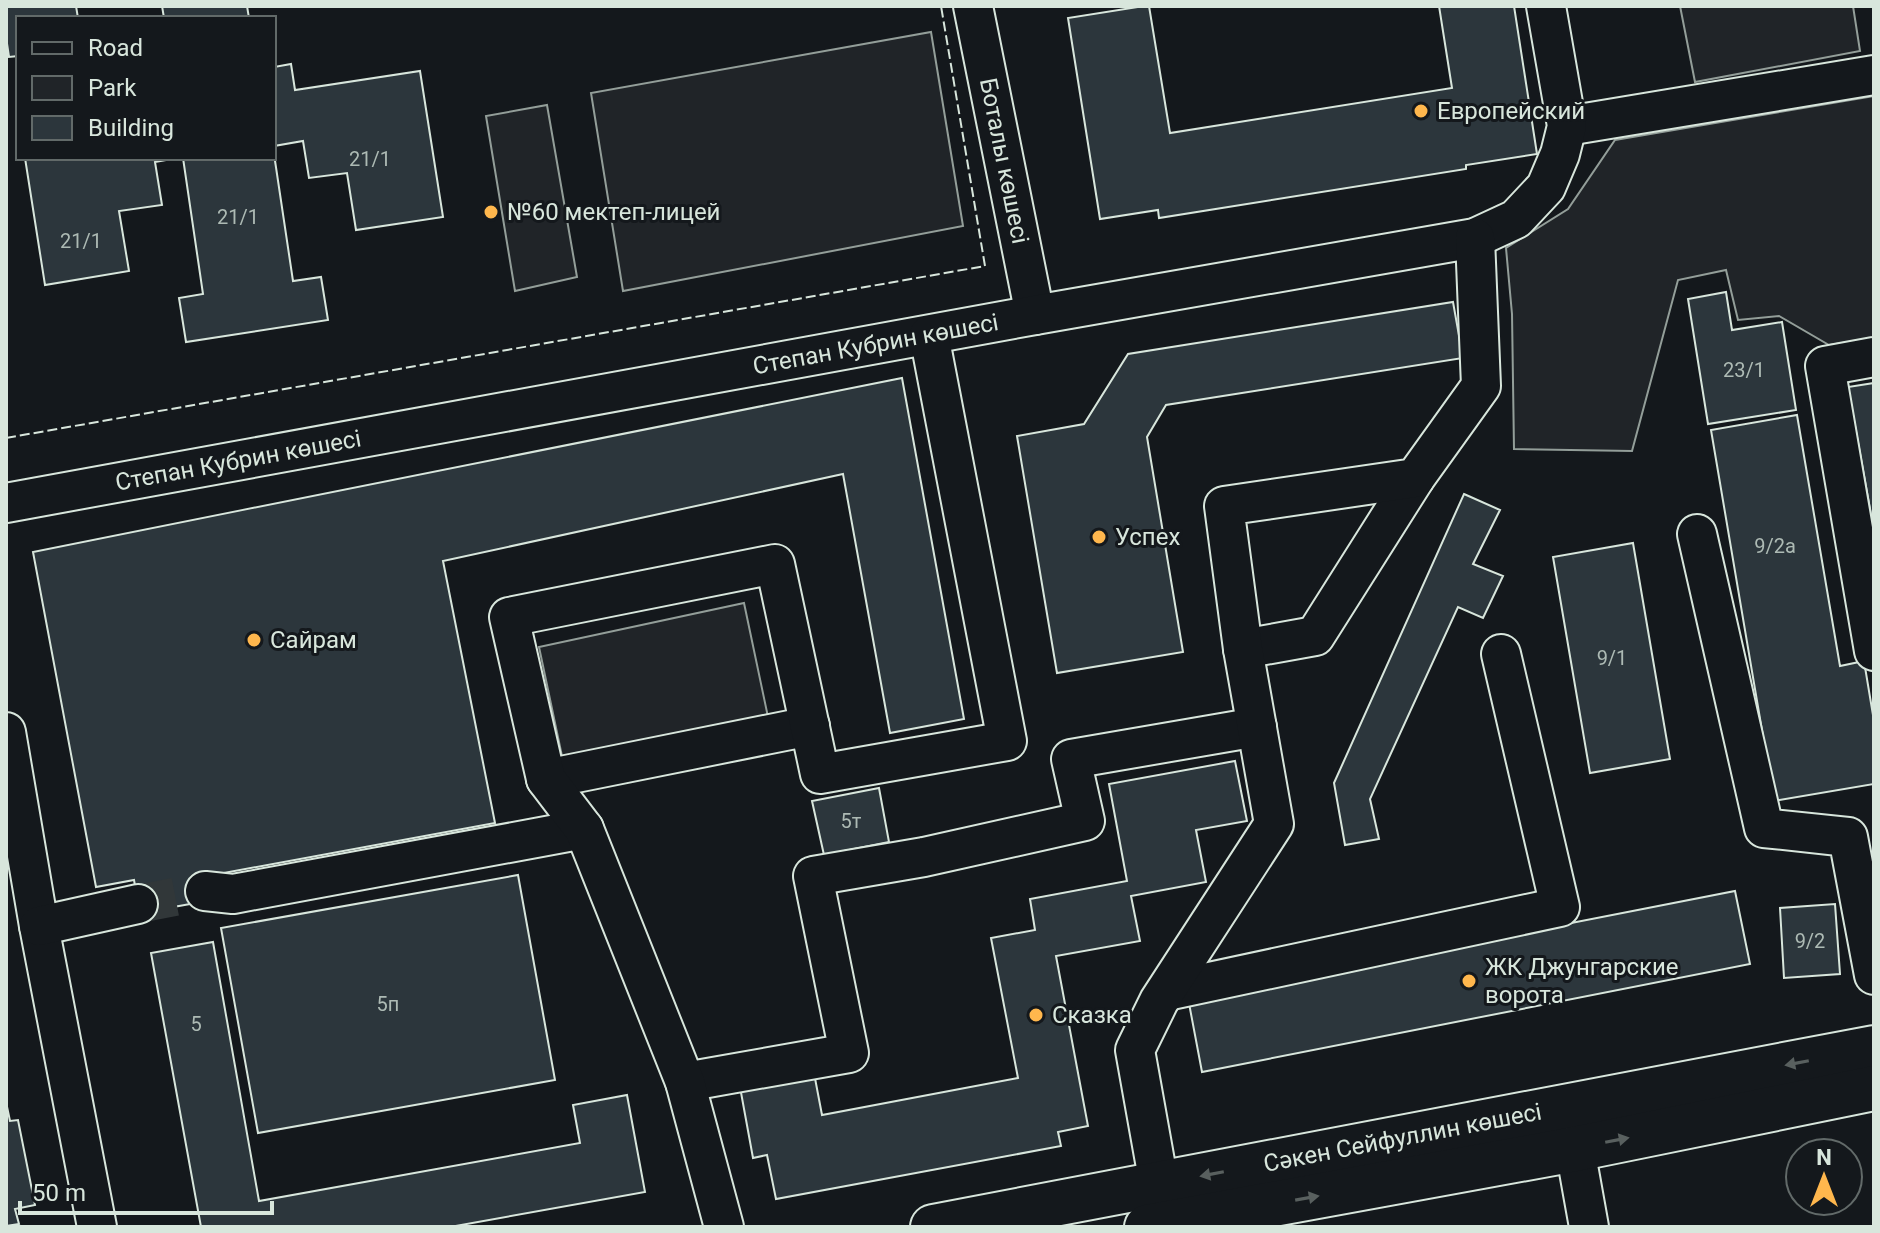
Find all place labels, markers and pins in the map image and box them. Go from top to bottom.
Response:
place label: Европейский [1437,97,1585,125]
marker: Европейский [1412,102,1430,120]
place label: №60 мектеп-лицей [507,198,720,226]
marker: №60 мектеп-лицей [482,203,500,221]
place label: Успех [1115,523,1180,551]
marker: Успех [1090,528,1108,546]
place label: Сайрам [270,626,357,654]
marker: Сайрам [245,631,263,649]
place label: ЖК Джунгарские ворота [1485,953,1679,1009]
marker: ЖК Джунгарские ворота [1460,972,1478,990]
place label: Сказка [1052,1001,1132,1029]
marker: Сказка [1027,1006,1045,1024]

